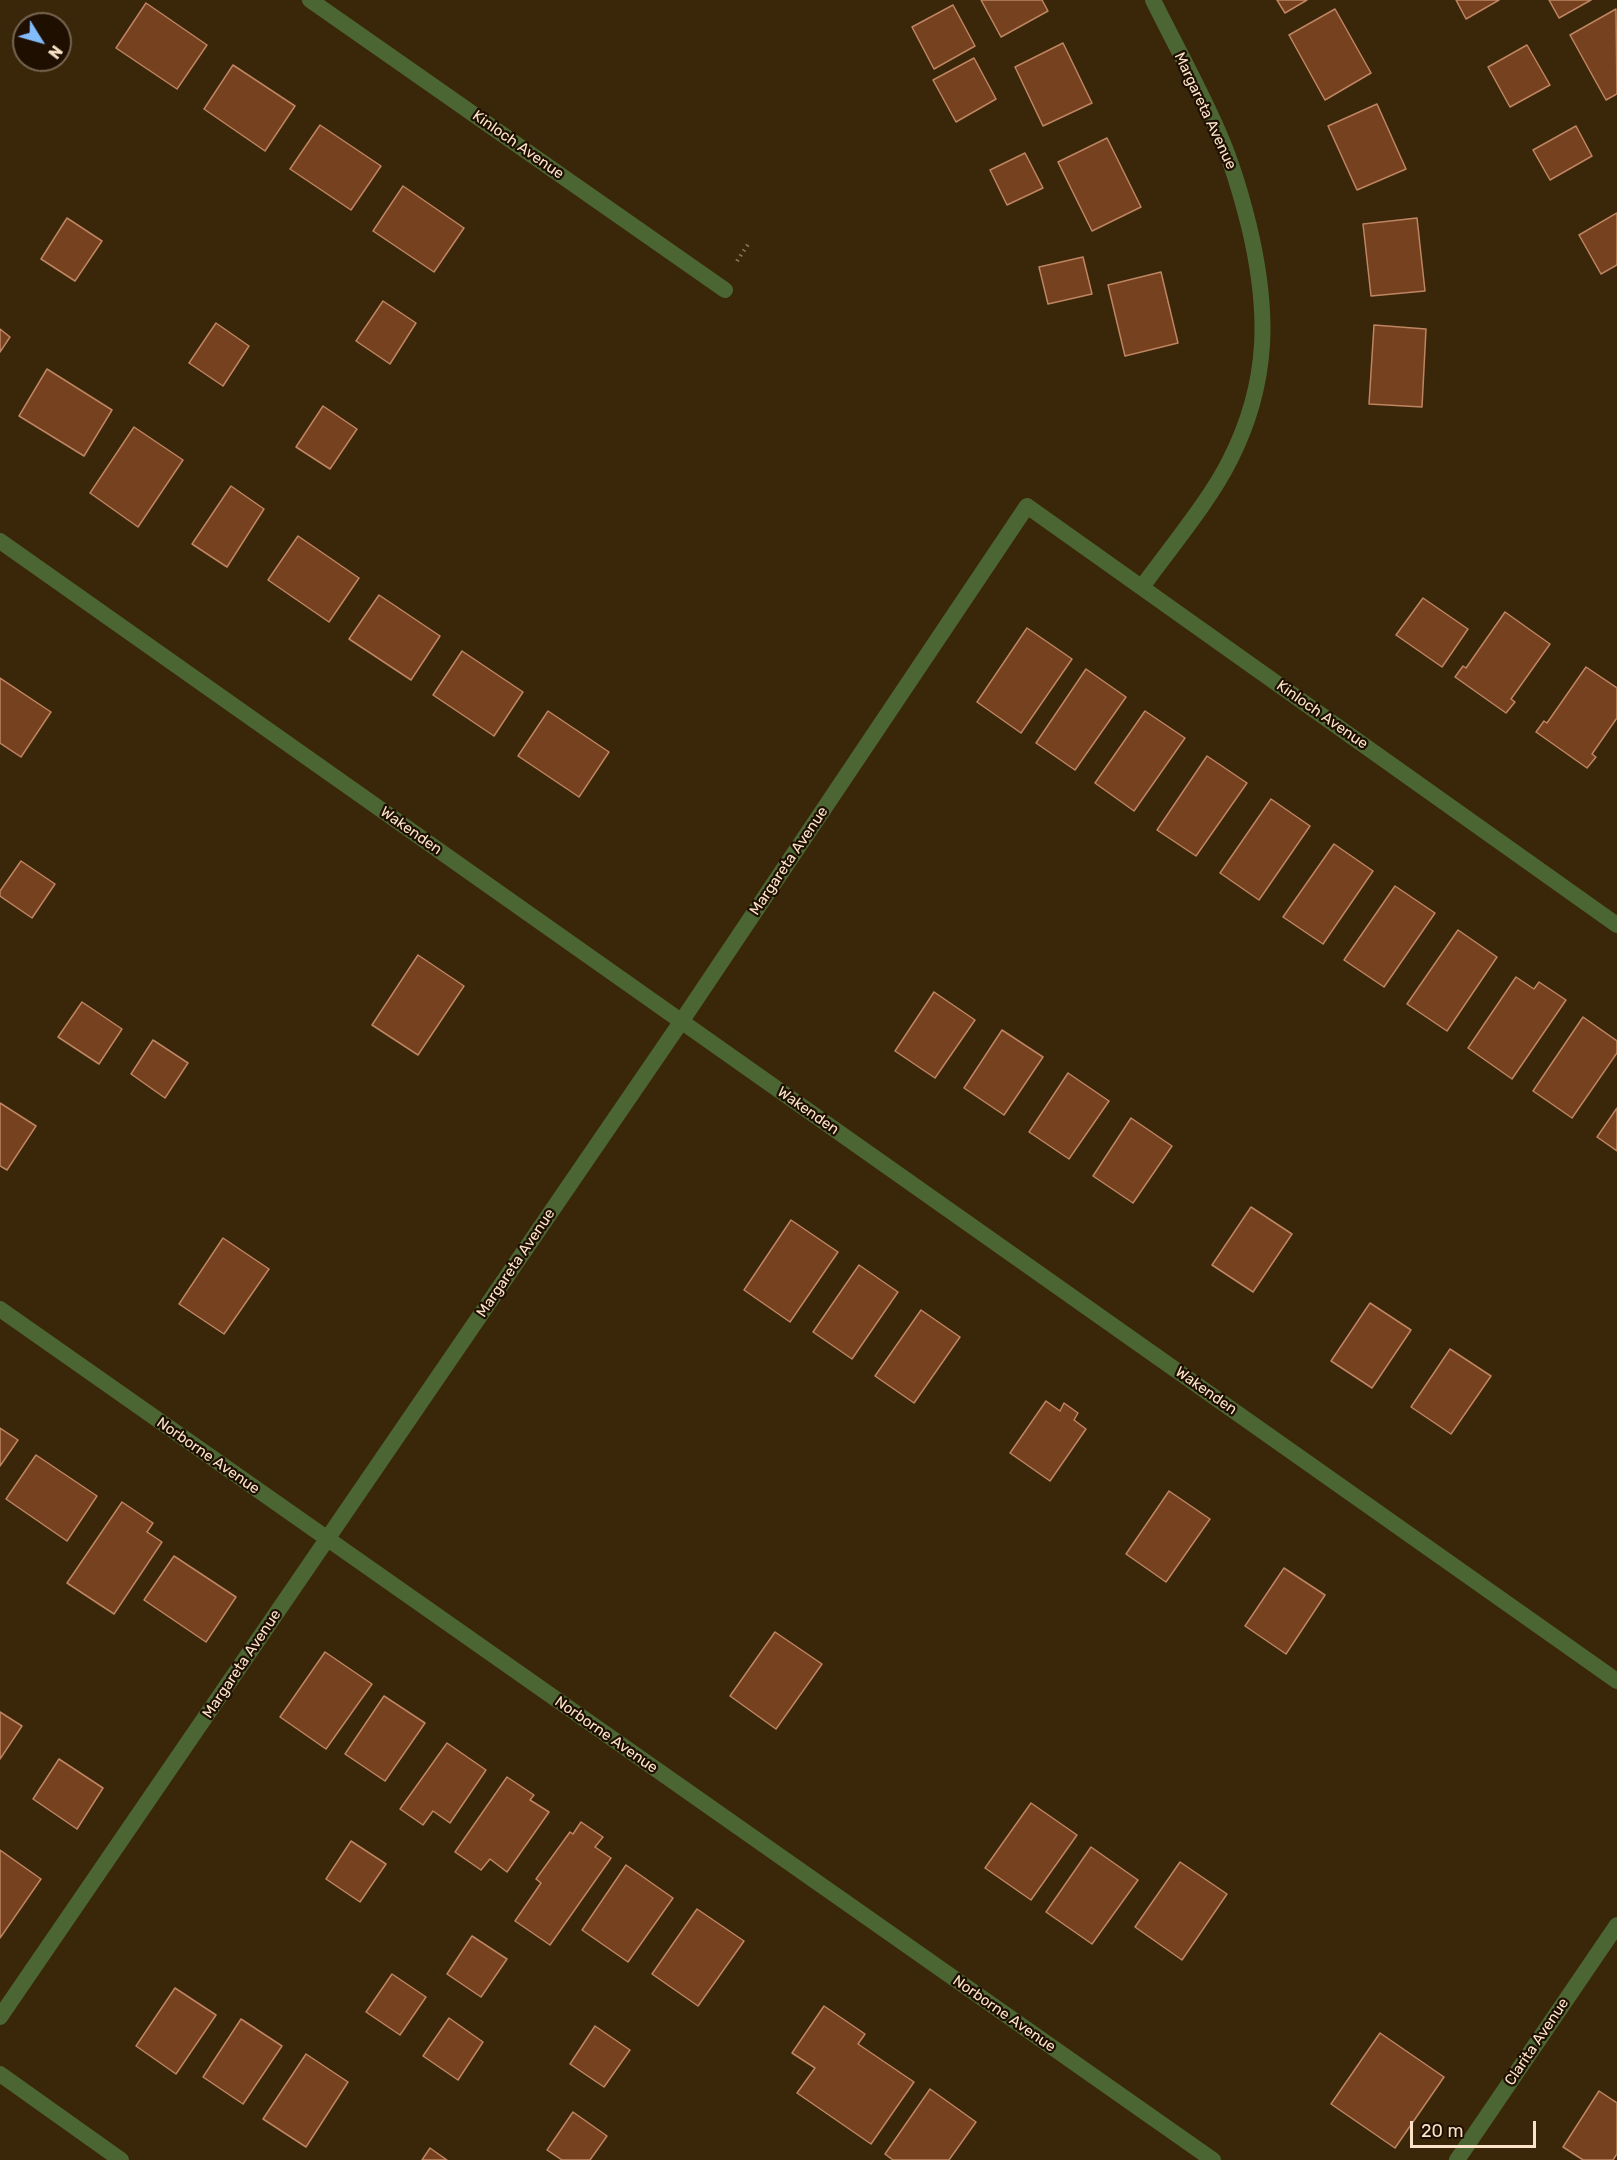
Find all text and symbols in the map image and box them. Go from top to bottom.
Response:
north arrow [12,12,72,72]
text: N [44,42,66,62]
street label: Margareta Avenue [1170,50,1240,172]
street label: Kinloch Avenue [469,107,567,183]
street label: Kinloch Avenue [1273,677,1371,753]
street label: Wakenden [377,803,445,859]
street label: Margareta Avenue [746,803,832,919]
street label: Wakenden [774,1083,842,1139]
street label: Margareta Avenue [473,1205,559,1321]
street label: Wakenden [1172,1363,1240,1419]
street label: Norborne Avenue [153,1414,263,1498]
street label: Margareta Avenue [199,1606,285,1722]
street label: Norborne Avenue [551,1693,661,1777]
street label: Norborne Avenue [949,1972,1059,2056]
street label: Clarita Avenue [1501,1995,1573,2089]
scale bar [1413,2109,1539,2147]
text: 20 m [1421,2120,1463,2142]

